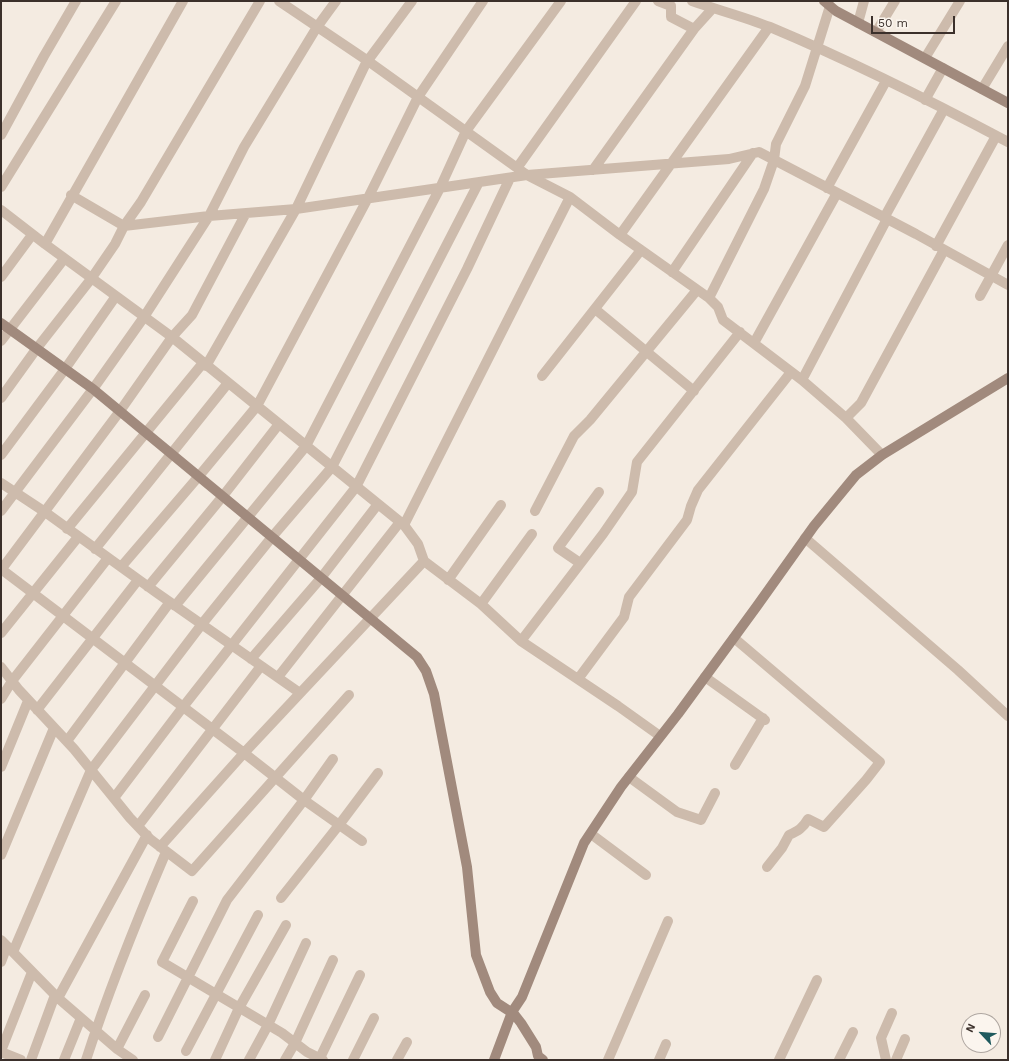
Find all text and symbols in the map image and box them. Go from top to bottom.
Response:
scale bar [873,8,957,34]
text: 50 m [878,16,908,30]
north arrow [961,1013,1001,1053]
text: N [963,1021,978,1034]

